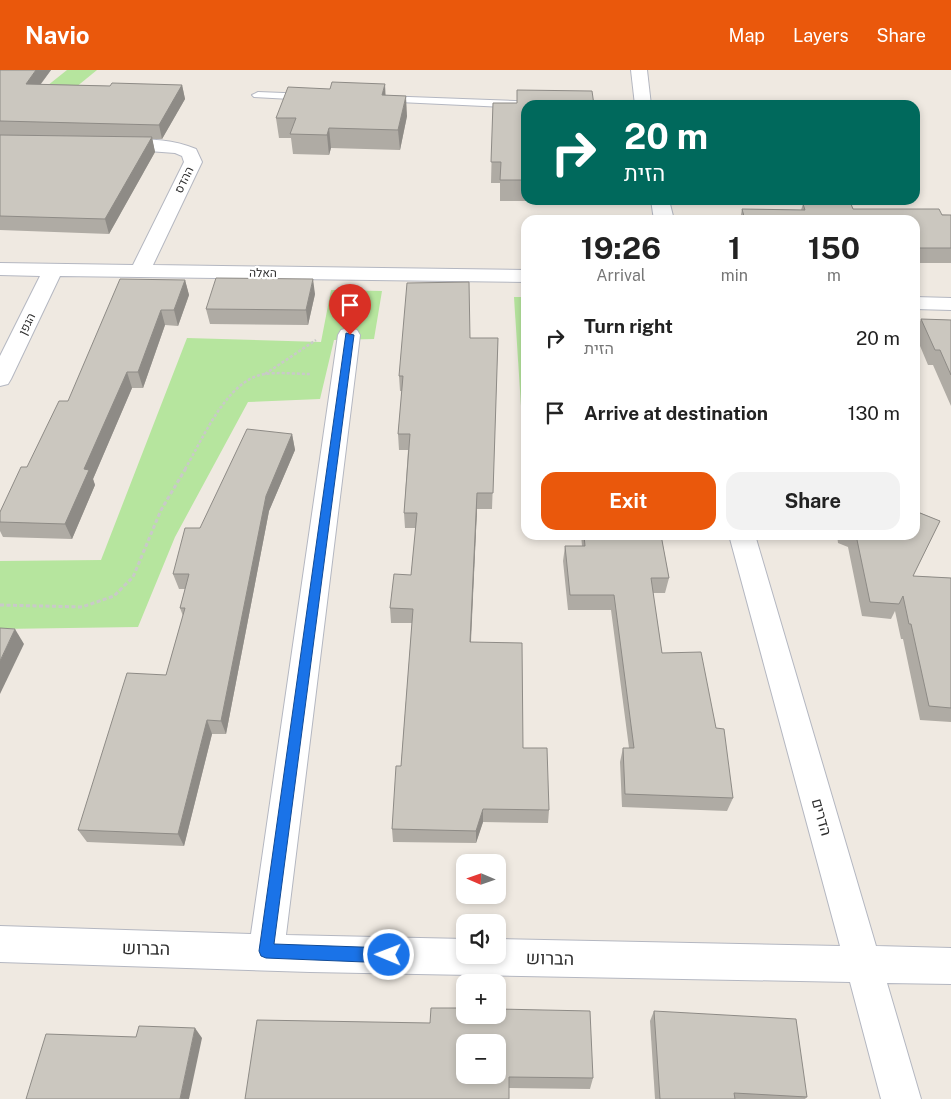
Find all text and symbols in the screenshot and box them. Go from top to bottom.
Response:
text: Navio [25,21,90,49]
text: Map [729,25,765,46]
text: Layers [793,25,849,46]
text: Share [877,25,926,46]
text: 20 m [624,116,708,157]
icon: right [541,120,606,185]
text: הזית [624,160,665,186]
street label: ההדס [172,164,196,196]
text: 19:26 [581,230,661,266]
text: 1 [728,230,741,266]
text: 150 [808,230,860,266]
street label: האלה [249,266,277,280]
text: Arrival [596,266,646,285]
text: min [721,266,748,285]
text: m [827,266,841,285]
pin [329,284,371,335]
icon: arrive [336,291,364,319]
street label: הגפן [16,311,38,337]
text: Turn right [584,315,673,337]
icon: right [541,324,569,352]
text: 20 m [856,327,900,349]
text: הזית [584,339,614,358]
icon: arrive [541,399,569,427]
text: Arrive at destination [584,402,768,424]
text: 130 m [848,402,900,424]
button: Exit [541,472,716,530]
button: Share [726,472,900,530]
street label: הדרים [809,796,835,838]
north arrow [456,854,506,904]
map controls [456,854,506,1084]
button: sound [456,914,506,964]
position arrow [362,928,414,980]
street label: הברוש [122,937,170,959]
street label: הברוש [526,947,574,969]
button: + [456,974,506,1024]
button: − [456,1034,506,1084]

